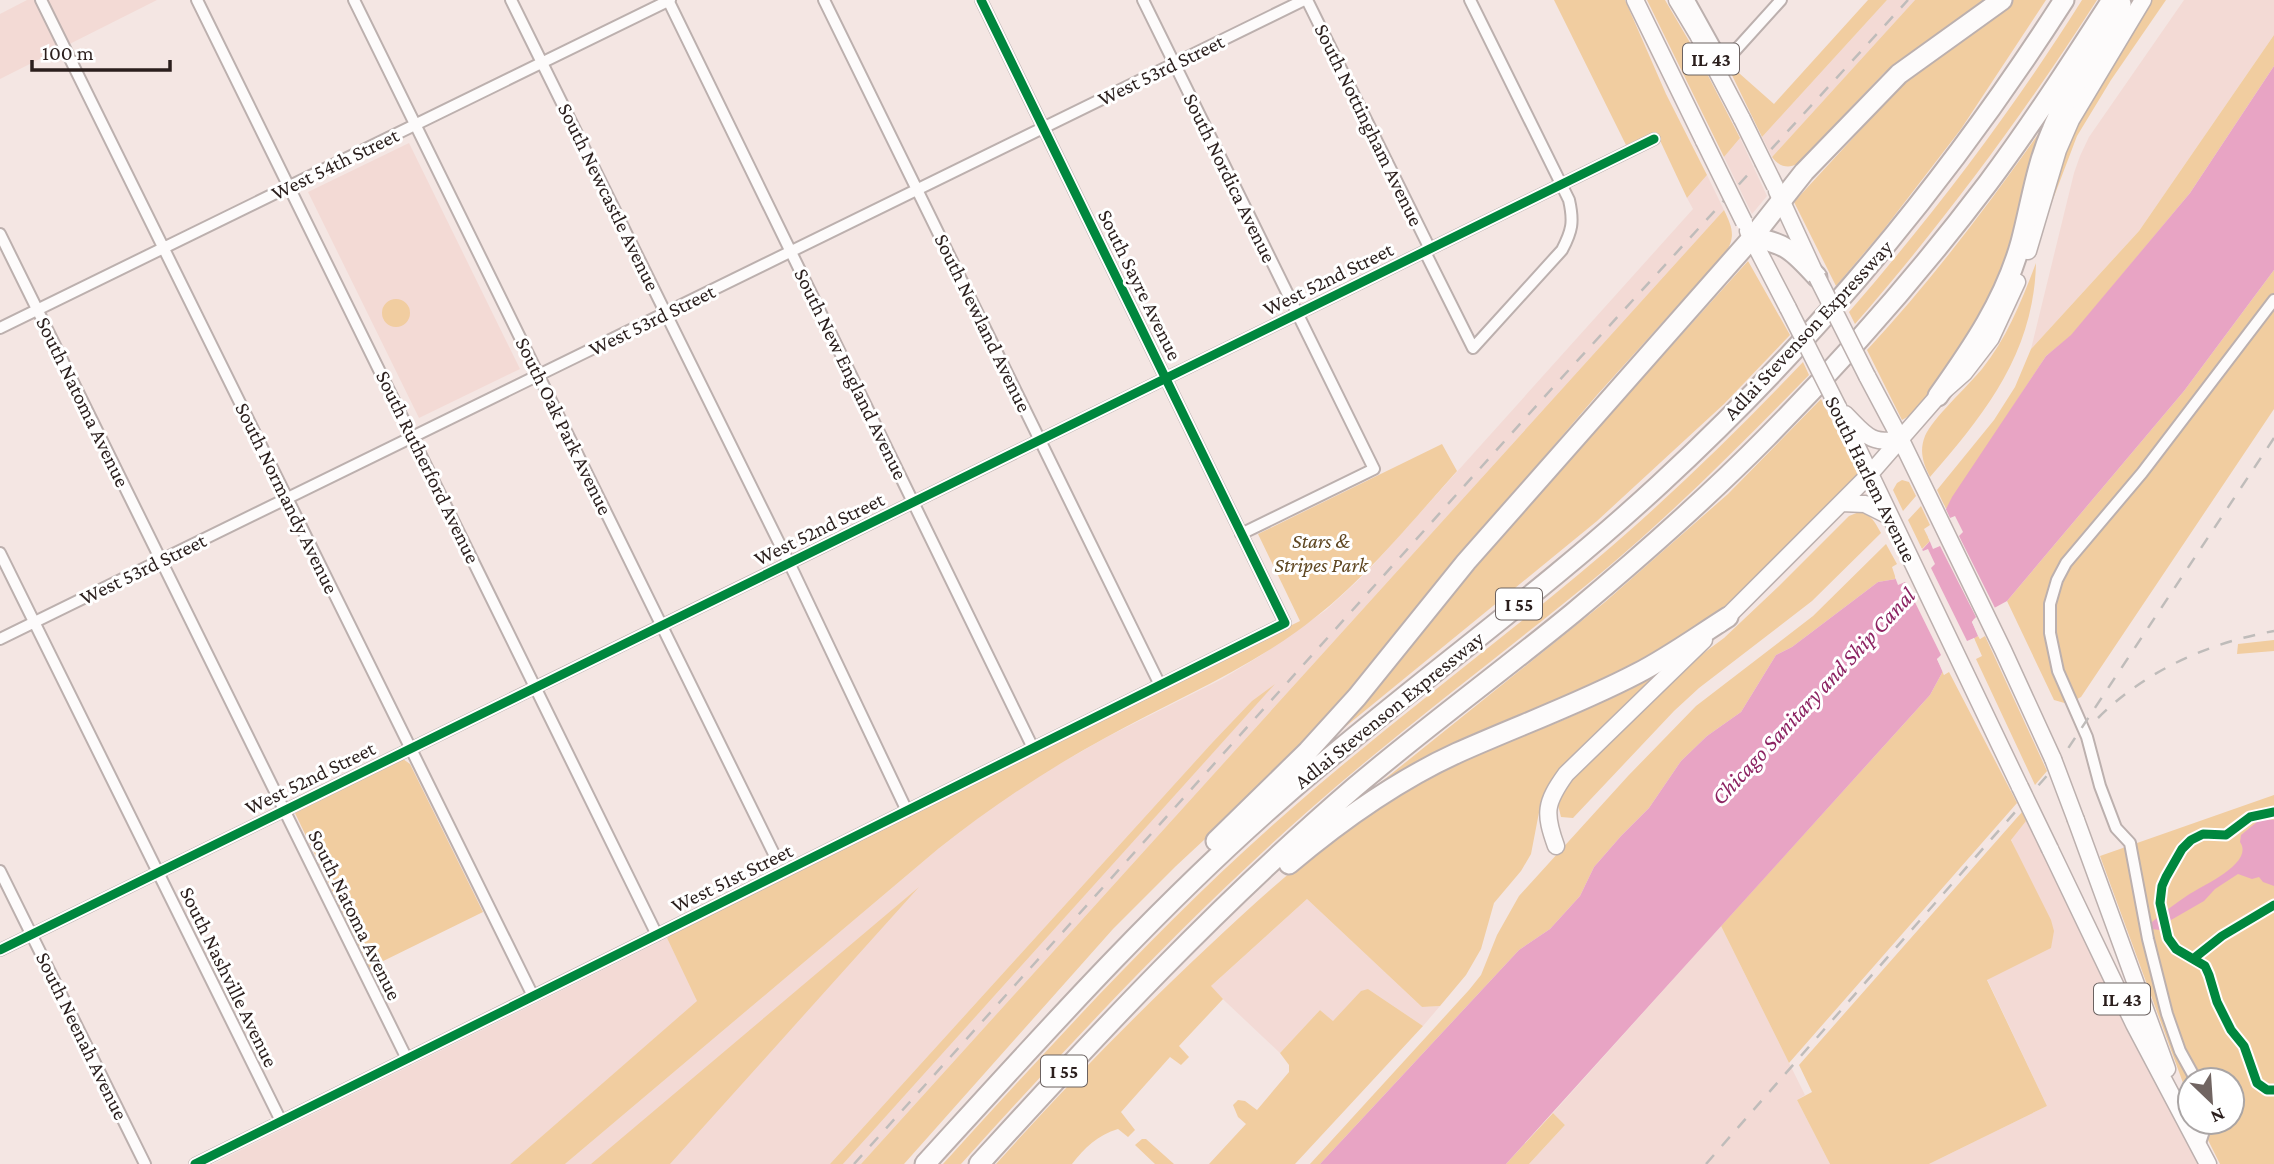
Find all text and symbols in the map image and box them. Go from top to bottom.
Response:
street label: South Nottingham Avenue [1310,20,1428,230]
scale bar [32,28,170,72]
street label: West 53rd Street [1094,29,1229,111]
text: 100 m [42,41,94,65]
road number: IL 43 [1683,44,1739,74]
street label: South Nordica Avenue [1179,89,1281,267]
street label: South Newcastle Avenue [553,99,665,295]
street label: West 54th Street [267,122,404,205]
street label: South Sayre Avenue [1093,206,1187,364]
street label: South Newland Avenue [929,230,1037,416]
street label: Adlai Stevenson Expressway [1719,235,1898,425]
street label: West 52nd Street [1259,237,1398,321]
street label: South New England Avenue [789,264,913,484]
street label: West 53rd Street [585,279,720,361]
street label: South Natoma Avenue [31,313,135,491]
street label: South Oak Park Avenue [511,333,617,519]
street label: South Rutherford Avenue [371,367,485,567]
street label: South Harlem Avenue [1820,392,1922,566]
street label: South Normandy Avenue [230,399,344,597]
street label: West 52nd Street [750,487,889,571]
street label: West 53rd Street [76,528,211,610]
park label: Stars & Stripes Park [1274,529,1369,577]
water label: Chicago Sanitary and Ship Canal [1706,582,1921,810]
road number: I 55 [1496,589,1542,620]
street label: Adlai Stevenson Expressway [1290,626,1489,794]
street label: West 52nd Street [241,736,380,820]
street label: South Natoma Avenue [303,826,407,1004]
street label: West 51st Street [667,838,797,918]
street label: South Nashville Avenue [175,883,283,1071]
street label: South Neenah Avenue [31,948,133,1124]
road number: IL 43 [2094,984,2150,1015]
road number: I 55 [1041,1056,1087,1086]
north arrow [2176,1066,2246,1136]
text: N [2208,1104,2228,1128]

